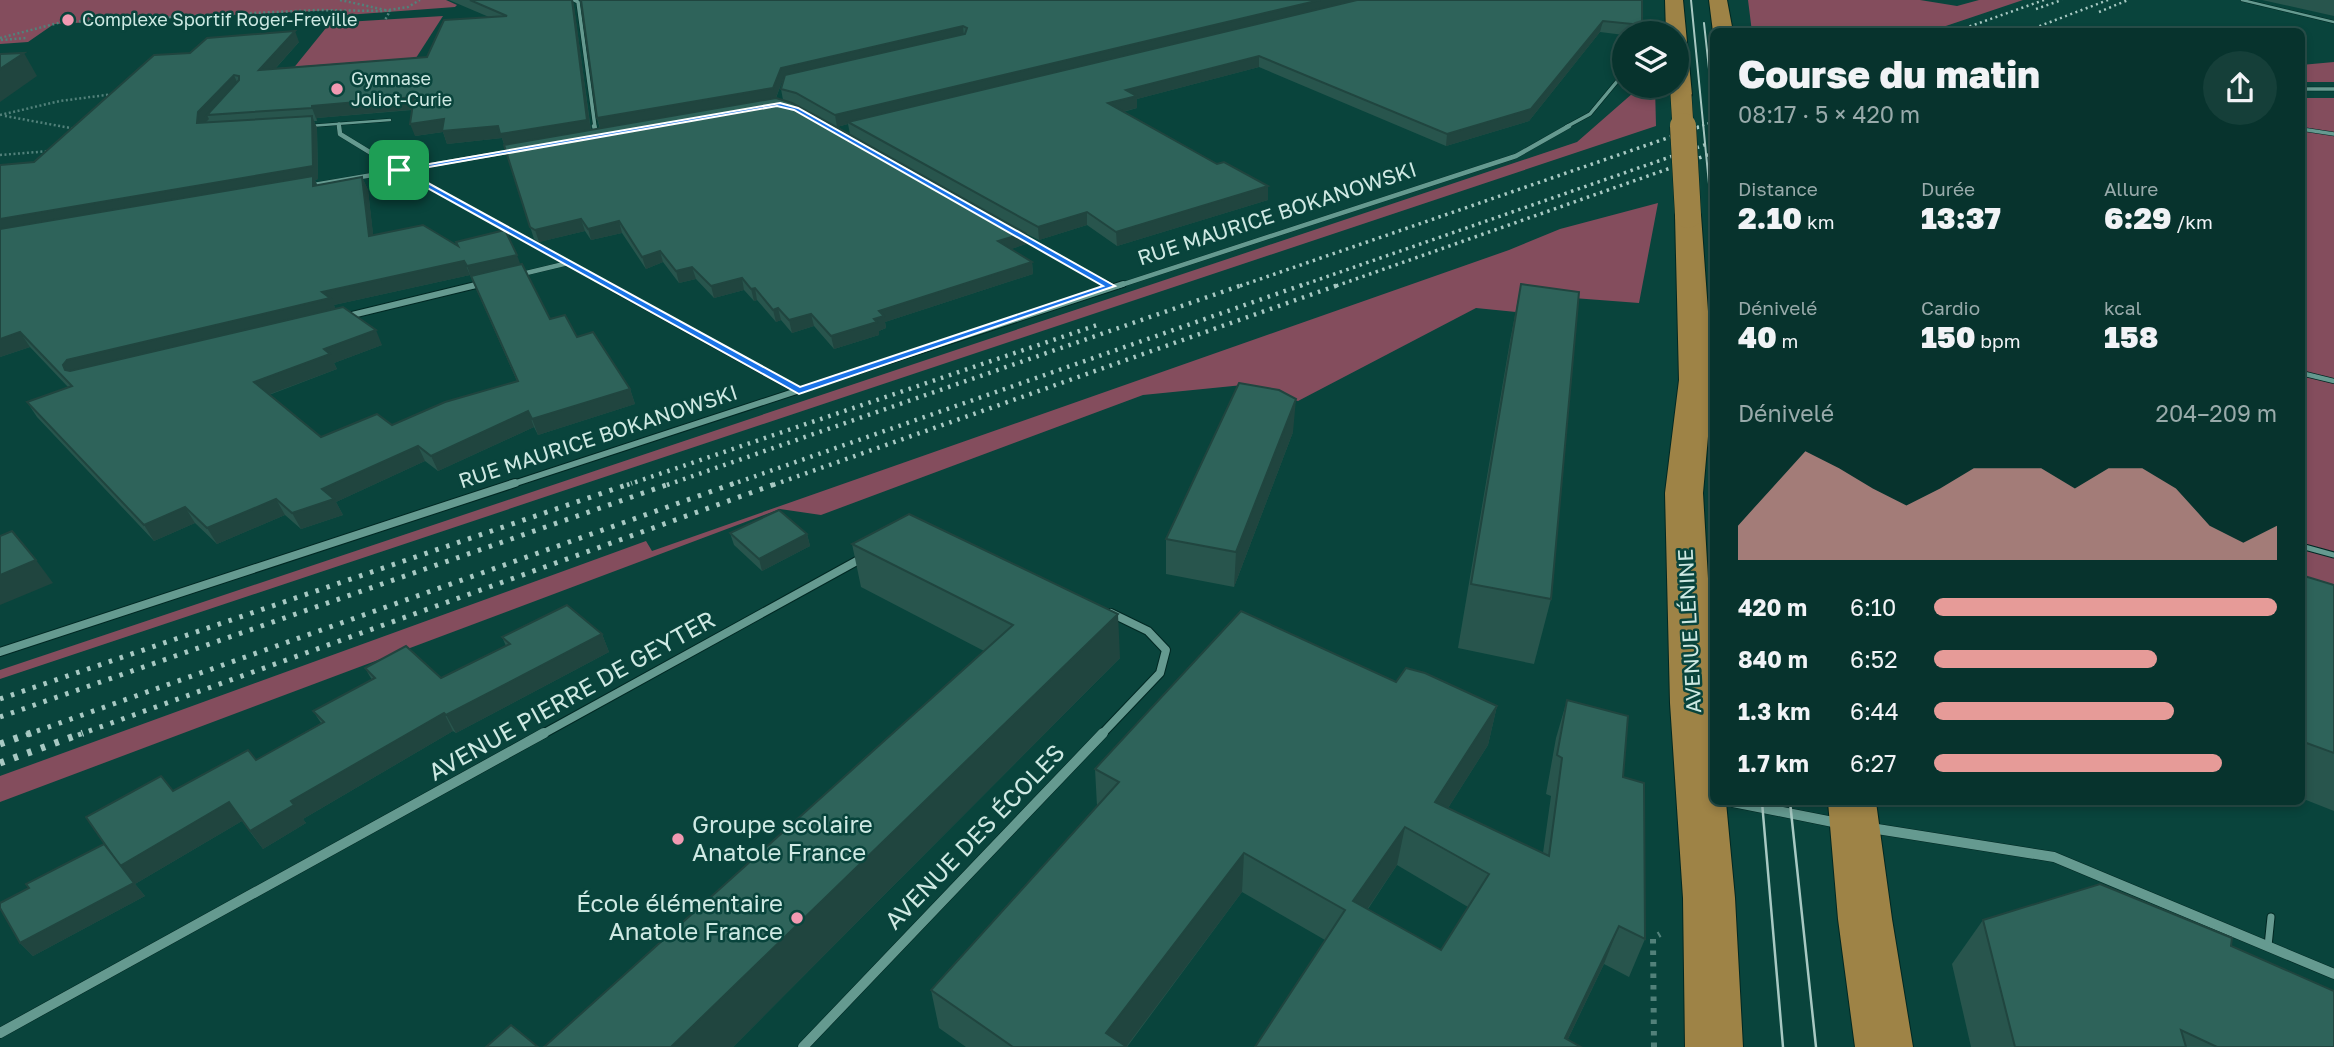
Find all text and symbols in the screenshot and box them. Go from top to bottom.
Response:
place label: Complexe Sportif Roger-Freville [82,8,358,30]
marker: Complexe Sportif Roger-Freville [60,12,76,28]
map controls [1612,21,1689,98]
button: layers [1612,21,1689,98]
text: Course du matin [1738,51,2040,96]
button: share [2203,51,2277,125]
place label: Gymnase Joliot-Curie [351,67,452,110]
marker: Gymnase Joliot-Curie [329,81,345,97]
text: 08:17 · 5 × 420 m [1738,100,1920,128]
pin [369,140,429,200]
icon: arrive [380,151,418,189]
street label: RUE MAURICE BOKANOWSKI [1134,156,1419,270]
text: Distance [1738,177,1818,200]
text: Durée [1921,177,1975,200]
text: Allure [2104,177,2158,200]
text: 2.10 [1738,200,1802,236]
text: 13:37 [1921,200,2001,236]
text: 6:29 [2104,200,2172,236]
text: km [1802,210,1834,233]
text: /km [2172,210,2213,233]
text: Dénivelé [1738,296,1817,319]
text: Cardio [1921,296,1980,319]
text: kcal [2104,296,2142,319]
text: 40 [1738,319,1777,355]
text: 150 [1921,319,1976,355]
text: 158 [2104,319,2158,355]
text: m [1777,329,1798,352]
text: bpm [1976,329,2020,352]
street label: RUE MAURICE BOKANOWSKI [455,379,740,493]
text: Dénivelé [1738,399,1834,427]
text: 204–209 m [2156,399,2277,427]
street label: AVENUE LÉNINE [1672,548,1706,714]
text: 420 m [1738,593,1807,621]
text: 6:10 [1850,593,1896,621]
street label: AVENUE PIERRE DE GEYTER [423,604,720,786]
text: 840 m [1738,645,1808,673]
text: 6:52 [1850,645,1898,673]
text: 1.3 km [1738,697,1810,725]
text: 6:44 [1850,697,1899,725]
street label: AVENUE DES ÉCOLES [878,737,1070,935]
text: 1.7 km [1738,749,1809,777]
text: 6:27 [1850,749,1896,777]
place label: Groupe scolaire Anatole France [692,809,873,866]
marker: Groupe scolaire Anatole France [670,831,686,847]
place label: École élémentaire Anatole France [576,888,783,945]
marker: École élémentaire Anatole France [789,910,805,926]

